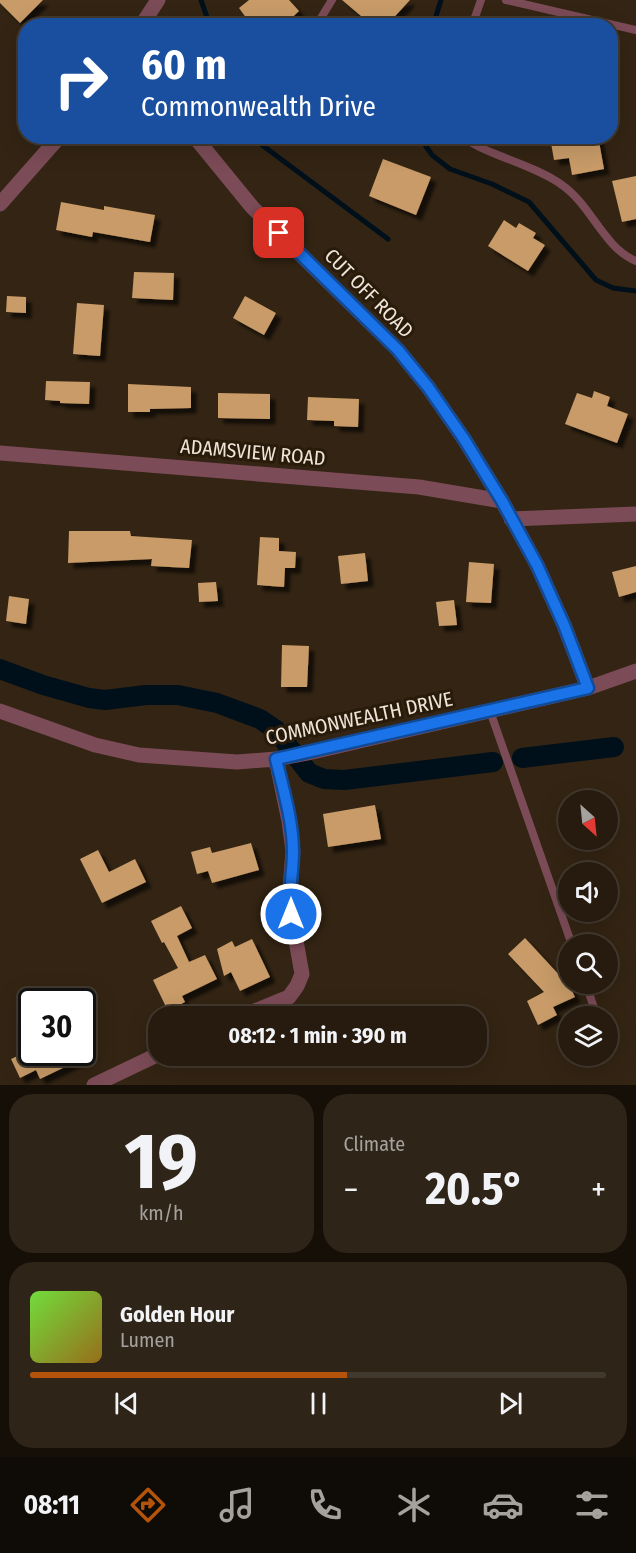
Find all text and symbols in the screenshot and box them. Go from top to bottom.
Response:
text: 60 m [141,40,227,90]
icon: right [42,42,120,120]
text: Commonwealth Drive [141,91,376,123]
pin [253,207,304,258]
icon: arrive [262,216,295,249]
street label: CUT OFF ROAD [320,244,418,342]
street label: ADAMSVIEW ROAD [179,434,327,470]
street label: COMMONWEALTH DRIVE [263,686,455,750]
north arrow [558,790,618,850]
map controls [558,790,618,1066]
button: sound [558,862,618,922]
position arrow [259,882,323,946]
button: search [558,934,618,994]
speed limit sign: 30 [18,988,96,1066]
button: layers [558,1006,618,1066]
text: 08:12 · 1 min · 390 m [228,1022,407,1049]
text: 19 [125,1115,198,1209]
text: Climate [344,1132,405,1156]
text: 20.5° [425,1162,524,1216]
text: − [344,1170,358,1210]
text: + [591,1170,606,1210]
text: km/h [139,1201,184,1225]
text: Golden Hour [120,1301,234,1328]
text: Lumen [120,1328,175,1352]
icon: previous [110,1387,143,1420]
icon: pause [302,1387,335,1420]
icon: next [494,1387,527,1420]
icon: directions [127,1484,169,1526]
icon: music [216,1484,258,1526]
icon: phone [304,1484,346,1526]
icon: climate [393,1484,435,1526]
icon: car [482,1484,524,1526]
icon: filters [571,1484,613,1526]
text: 08:11 [23,1489,80,1521]

